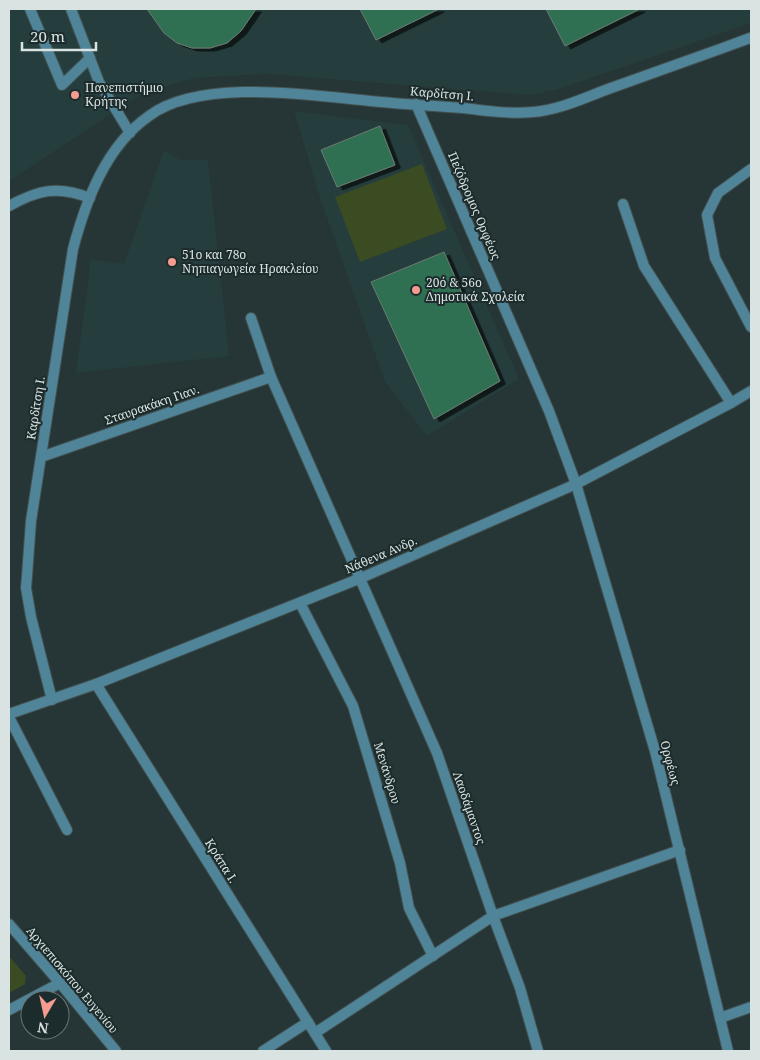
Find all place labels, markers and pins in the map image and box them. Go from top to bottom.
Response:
place label: Πανεπιστήμιο Κρήτης [85,79,163,110]
marker: Πανεπιστήμιο Κρήτης [69,89,81,101]
place label: 51ο και 78ο Νηπιαγωγεία Ηρακλείου [182,246,319,277]
marker: 51ο και 78ο Νηπιαγωγεία Ηρακλείου [166,256,178,268]
place label: 20ό & 56ο Δημοτικά Σχολεία [426,274,525,305]
marker: 20ό & 56ο Δημοτικά Σχολεία [410,284,422,296]

